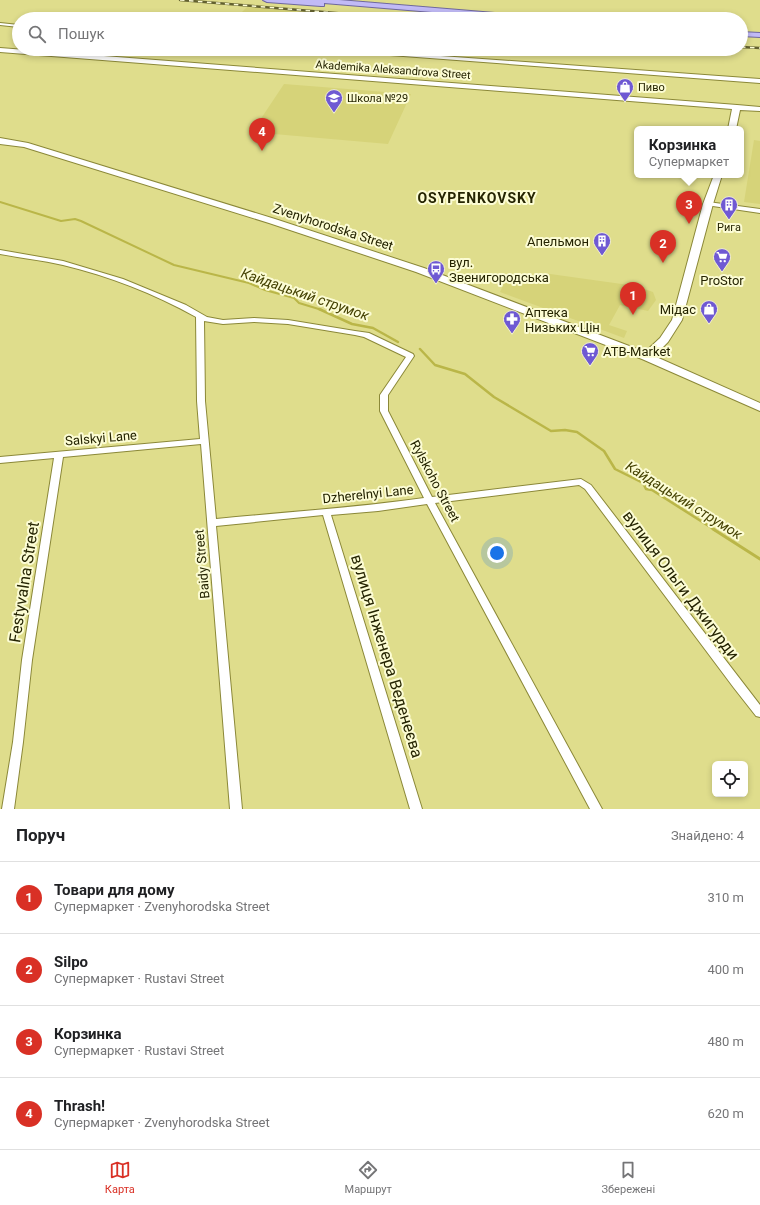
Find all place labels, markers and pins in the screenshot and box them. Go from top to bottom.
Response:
shop icon: Пиво [615,77,635,102]
place label: Пиво [638,81,665,94]
school or university icon: Школа №29 [324,88,344,113]
place label: Школа №29 [347,92,408,105]
pin: 4 [249,118,275,151]
pin: 3 [676,191,702,224]
building icon: Рига [719,195,739,220]
place label: Рига [717,221,741,234]
pin: 2 [650,230,676,263]
building icon: Апельмон [592,231,612,256]
place label: Апельмон [527,234,589,249]
supermarket icon: ProStor [712,247,732,272]
place label: вул. Звенигородська [449,255,549,285]
bus stop icon: вул. Звенигородська [426,259,446,284]
place label: ProStor [700,273,744,288]
pin: 1 [620,282,646,315]
shop icon: Мідас [699,299,719,324]
place label: Мідас [660,302,696,317]
place label: Аптека Низьких Цін [525,305,600,335]
pharmacy icon: Аптека Низьких Цін [502,309,522,334]
supermarket icon: ATB-Market [580,341,600,366]
place label: ATB-Market [603,344,671,359]

